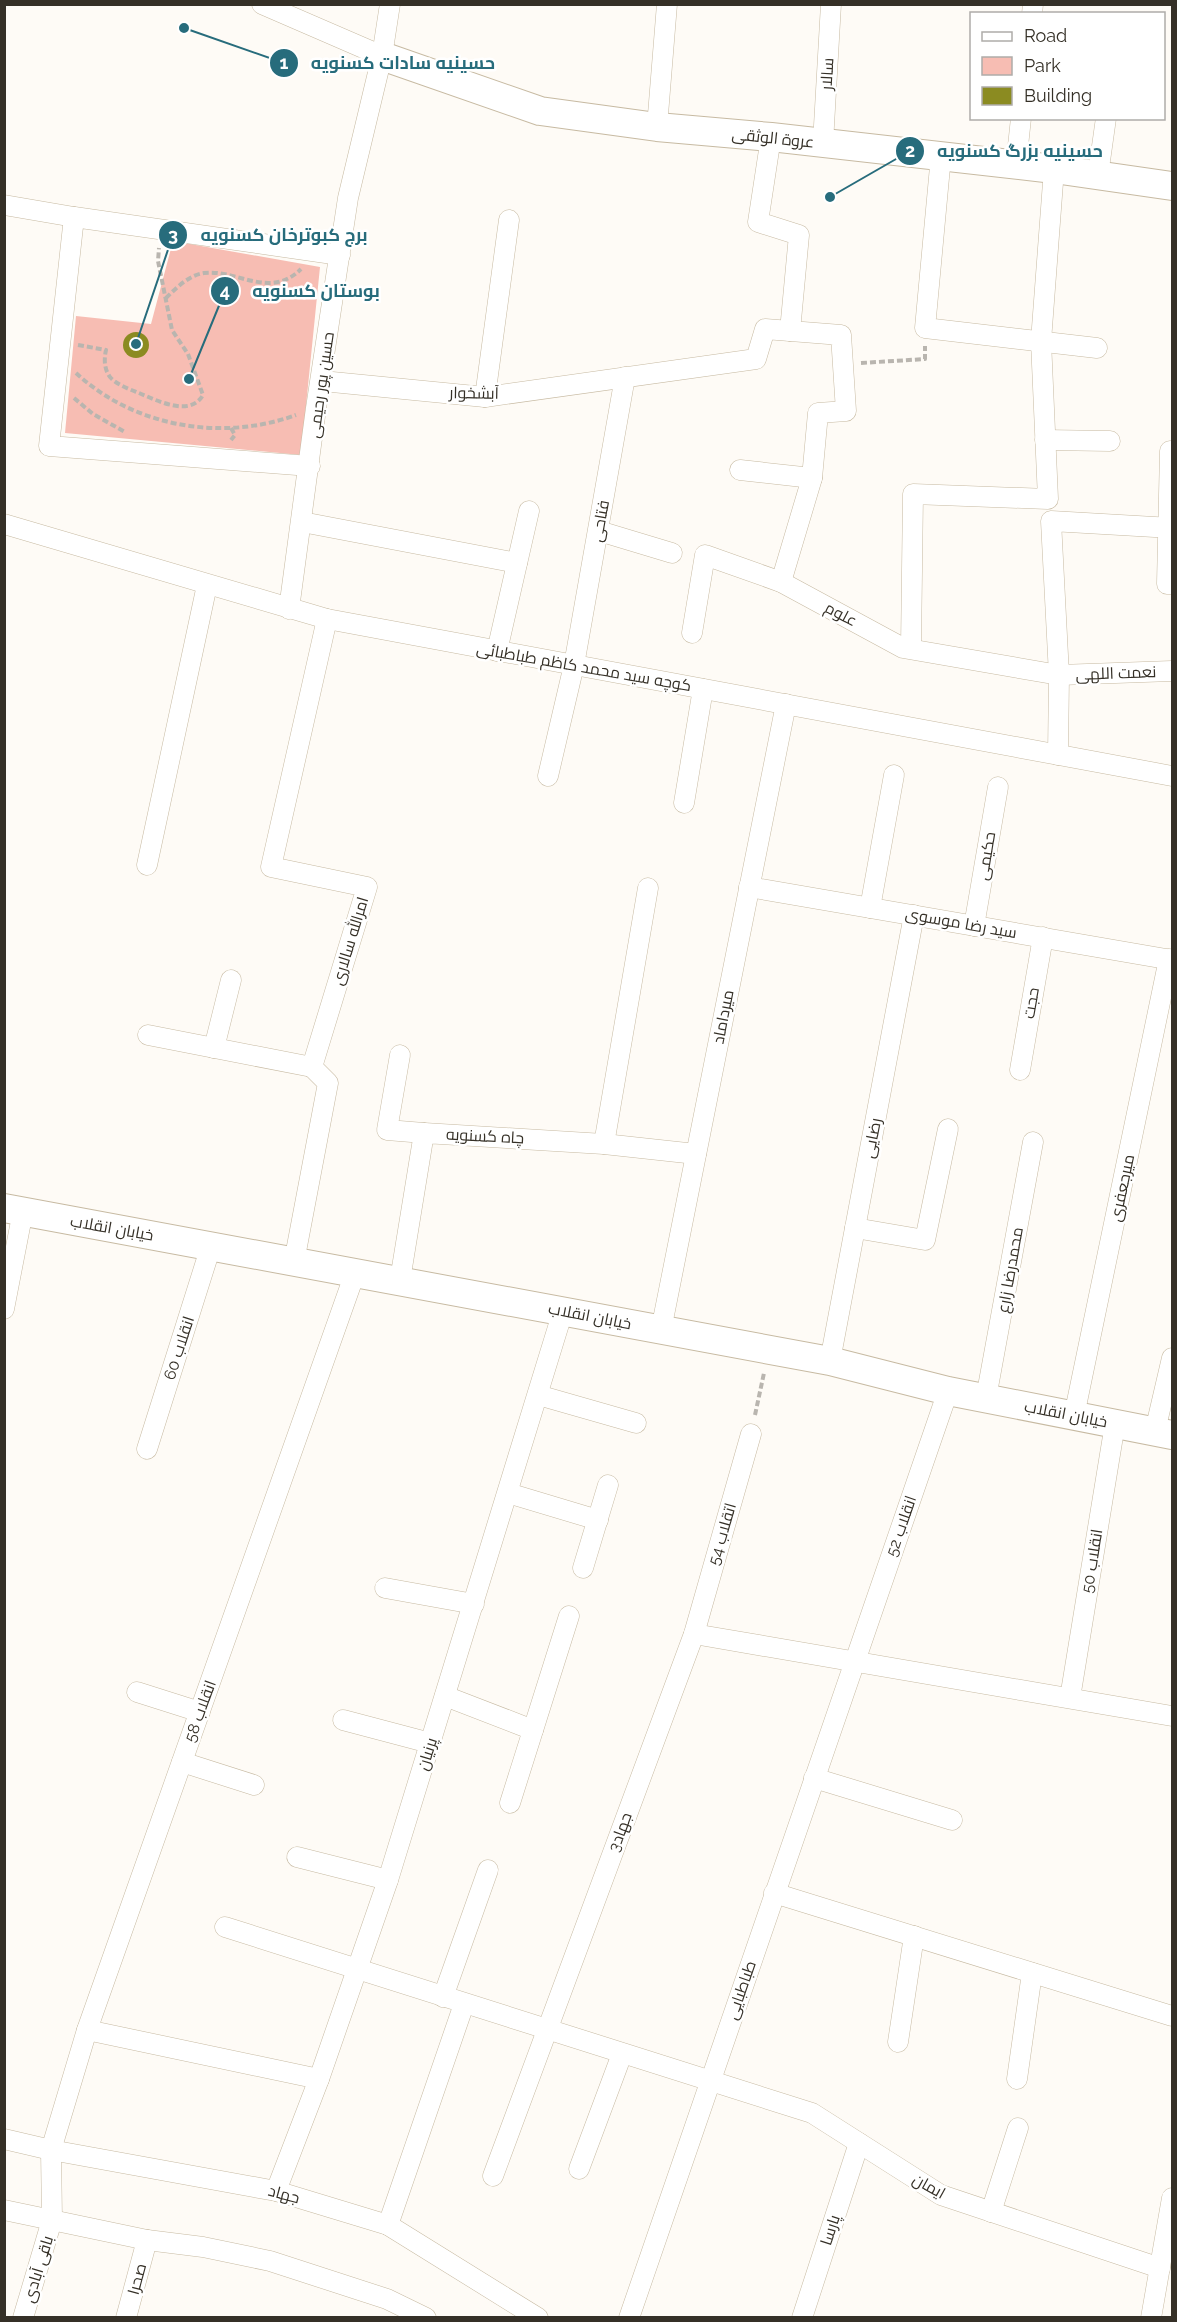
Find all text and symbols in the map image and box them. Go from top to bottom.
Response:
legend [970,12,1165,120]
text: Road [1024,25,1067,46]
callout: حسینیه سادات کسنویه [269,45,507,81]
text: 1 [280,52,289,73]
text: حسینیه سادات کسنویه [311,52,495,74]
text: Park [1024,55,1061,76]
street label: سالار [817,57,837,92]
text: Building [1024,85,1092,106]
street label: عروة الوثقی [731,124,815,153]
callout: حسینیه بزرگ کسنویه [895,133,1114,169]
text: 2 [905,140,915,161]
text: حسینیه بزرگ کسنویه [937,140,1103,162]
callout: برج کبوترخان کسنویه [158,217,379,253]
text: 3 [168,224,178,245]
text: برج کبوترخان کسنویه [200,224,368,247]
callout: بوستان کسنویه [210,273,392,309]
text: 4 [220,280,230,301]
text: بوستان کسنویه [252,280,380,302]
street label: حسین پور رحیمی [304,331,340,440]
street label: آبشخوار [448,383,500,403]
street label: فتاحی [587,499,614,544]
street label: علوم [821,598,860,632]
street label: کوچه سید محمد کاظم طباطبائی [475,639,693,697]
street label: نعمت اللهی [1075,662,1157,685]
street label: حکیمی [973,830,1000,882]
street label: امرالله سالاری [327,894,373,988]
street label: سید رضا موسوی [904,904,1018,943]
street label: حجت [1019,986,1043,1020]
street label: میرداماد [708,988,738,1046]
street label: رضایی [859,1116,886,1160]
street label: چاه کسنویه [445,1124,525,1150]
street label: میرجعفری [1106,1153,1139,1224]
street label: خیابان انقلاب [69,1211,155,1246]
street label: محمدرضا زارع [993,1226,1029,1315]
street label: خیابان انقلاب [547,1299,633,1334]
street label: انقلاب 60 [160,1314,198,1382]
street label: خیابان انقلاب [1023,1397,1109,1432]
street label: انقلاب 52 [882,1493,920,1559]
street label: اتقلاب 54 [704,1501,740,1567]
street label: انقلاب 50 [1078,1528,1106,1594]
street label: انقلاب 58 [180,1677,220,1745]
street label: پرنیان [413,1735,443,1773]
street label: جهاد3 [604,1810,637,1855]
street label: طباطبایی [722,1958,761,2022]
street label: ایمان [909,2169,949,2204]
street label: جهاد [266,2181,302,2208]
street label: پارسا [816,2212,846,2248]
street label: باقی آبادی [19,2233,58,2305]
street label: صحرا [124,2261,150,2297]

